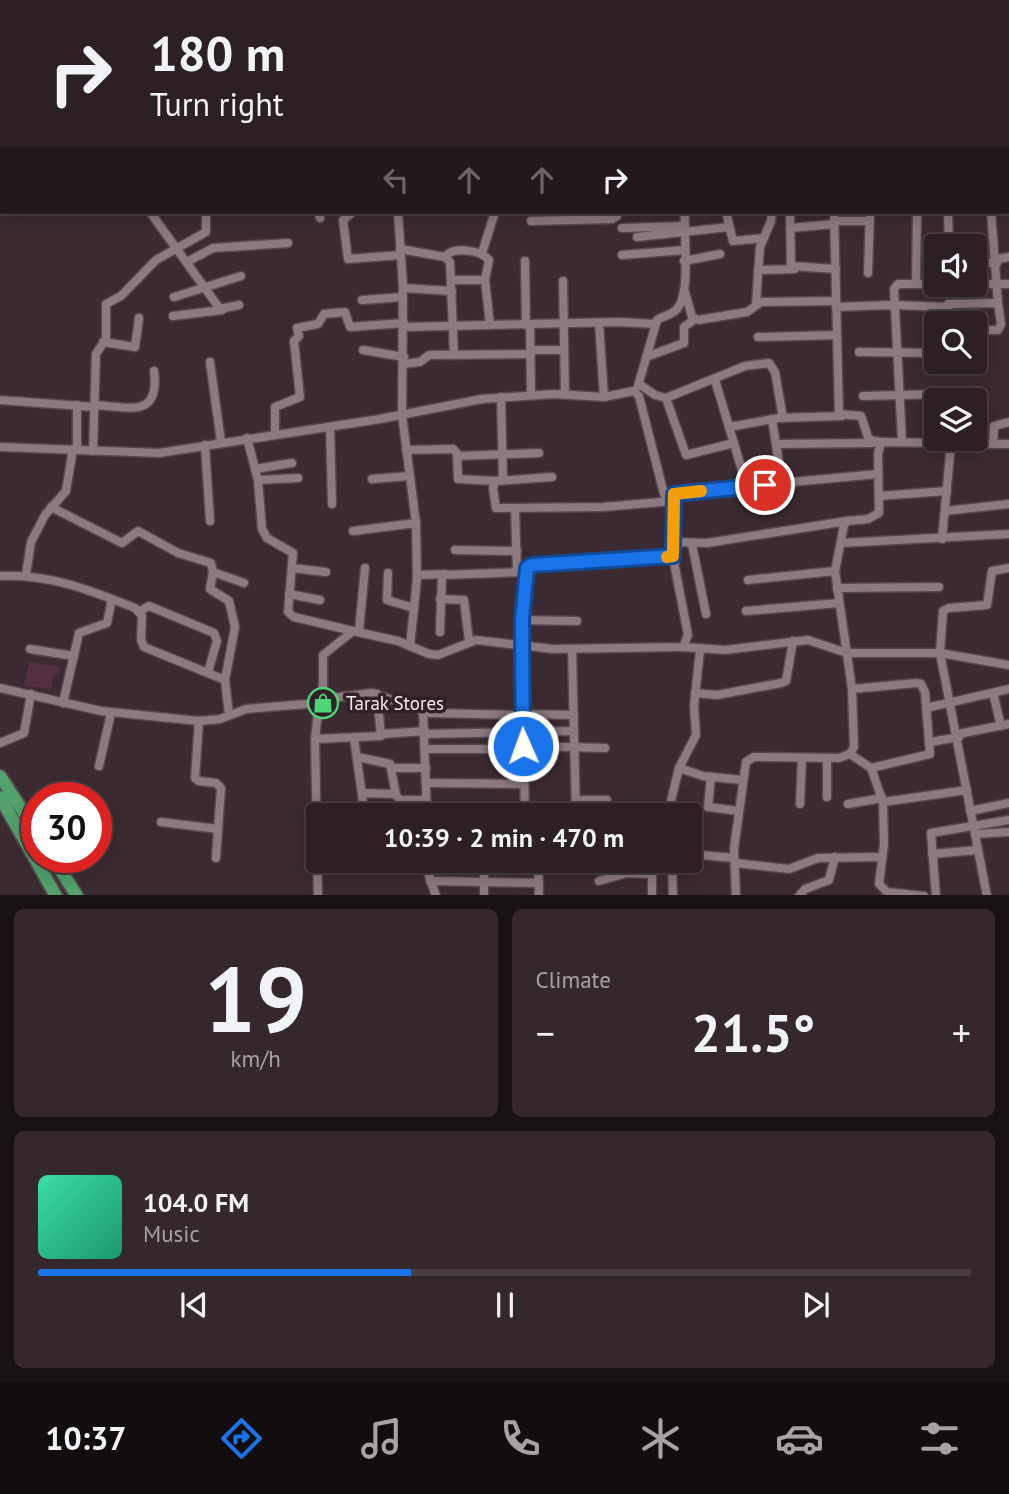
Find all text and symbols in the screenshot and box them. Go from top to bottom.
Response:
text: 180 m [150,21,285,85]
icon: right [35,28,126,119]
text: Turn right [150,83,284,125]
icon: left [377,161,415,199]
icon: ahead [450,161,488,199]
icon: ahead [523,161,561,199]
icon: right [596,161,634,199]
map controls [924,234,987,451]
button: sound [924,234,987,297]
button: search [924,311,987,374]
button: layers [924,388,987,451]
pin [735,455,795,515]
icon: arrive [746,466,784,504]
shop icon: Tarak Stores [306,686,340,720]
place label: Tarak Stores [346,691,444,715]
position arrow [486,709,560,783]
speed limit sign: 30 [21,782,112,873]
text: 10:39 · 2 min · 470 m [384,821,624,854]
text: 19 [204,939,307,1057]
text: Climate [536,965,611,994]
text: 21.5° [691,999,815,1066]
text: − [536,1008,555,1057]
text: + [952,1008,971,1057]
text: km/h [231,1044,281,1073]
text: 104.0 FM [143,1186,249,1219]
text: Music [143,1219,200,1248]
icon: previous [175,1286,213,1324]
icon: pause [486,1286,524,1324]
icon: next [797,1286,835,1324]
icon: directions [217,1414,266,1463]
icon: music [357,1414,406,1463]
icon: phone [496,1414,545,1463]
icon: climate [636,1414,685,1463]
icon: car [775,1414,824,1463]
icon: filters [915,1414,964,1463]
text: 10:37 [45,1417,126,1459]

